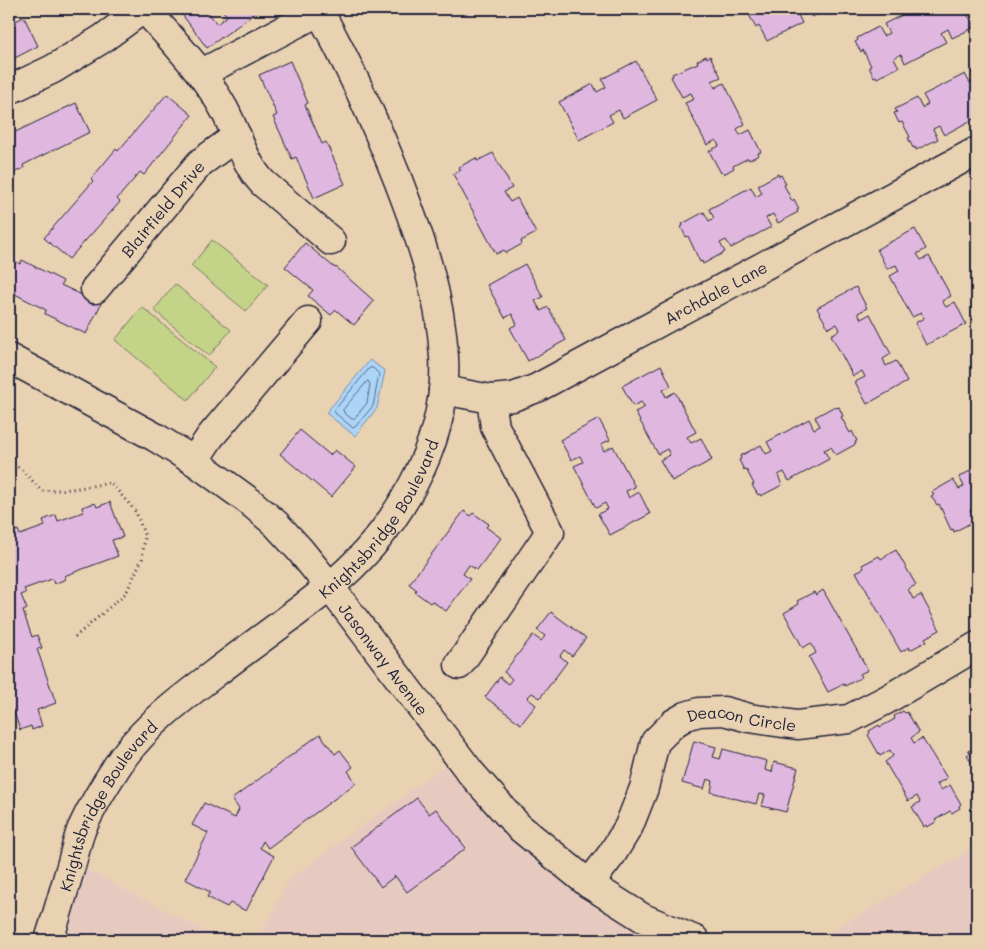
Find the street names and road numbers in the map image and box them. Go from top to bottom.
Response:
street label: Blairfield Drive [116,156,209,261]
street label: Archdale Lane [660,256,770,328]
street label: Knightsbridge Boulevard [314,436,442,602]
street label: Jasonway Avenue [335,598,434,719]
street label: Deacon Circle [684,700,798,735]
street label: Knightsbridge Boulevard [54,716,161,893]

